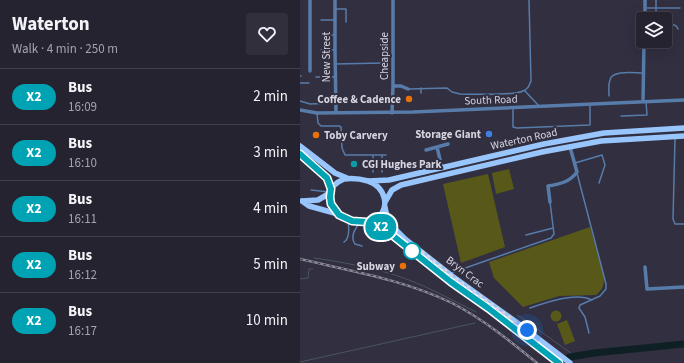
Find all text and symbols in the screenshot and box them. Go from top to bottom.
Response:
text: Waterton [12,11,90,38]
map controls [636,12,672,48]
button: layers [636,12,672,48]
button: heart [246,13,288,55]
street label: Cheapside [377,31,392,80]
street label: New Street [319,32,334,82]
text: Walk · 4 min · 250 m [12,40,118,58]
text: Bus [68,77,92,98]
text: 2 min [253,86,288,107]
text: X2 [26,87,42,107]
place label: Coffee & Cadence [317,92,401,107]
street label: South Road [464,92,518,108]
marker: Coffee & Cadence [404,94,414,104]
text: 16:09 [68,98,97,116]
street label: Waterton Road [489,125,559,153]
place label: Storage Giant [415,127,482,142]
place label: Toby Carvery [324,128,388,143]
marker: Storage Giant [484,129,494,139]
marker: Toby Carvery [311,130,321,140]
text: Bus [68,133,92,154]
text: 3 min [253,142,288,163]
text: X2 [26,143,42,163]
text: 16:10 [68,154,97,172]
place label: CGI Hughes Park [362,157,442,172]
marker: CGI Hughes Park [349,159,359,169]
text: Bus [68,189,92,210]
text: 4 min [253,198,288,219]
text: X2 [26,199,42,219]
text: 16:11 [68,210,97,228]
line badge: X2 [363,214,399,240]
text: X2 [373,217,389,237]
unlabelled marker [403,242,421,260]
text: Bus [68,245,92,266]
street label: Bryn Crac [443,253,487,291]
text: 5 min [253,254,288,275]
text: X2 [26,255,42,275]
place label: Subway [356,259,395,274]
marker: Subway [398,261,408,271]
text: 16:12 [68,266,97,284]
text: Bus [68,301,92,322]
text: 10 min [246,310,288,331]
text: X2 [26,311,42,331]
your location [517,320,537,340]
text: 16:17 [68,322,97,340]

